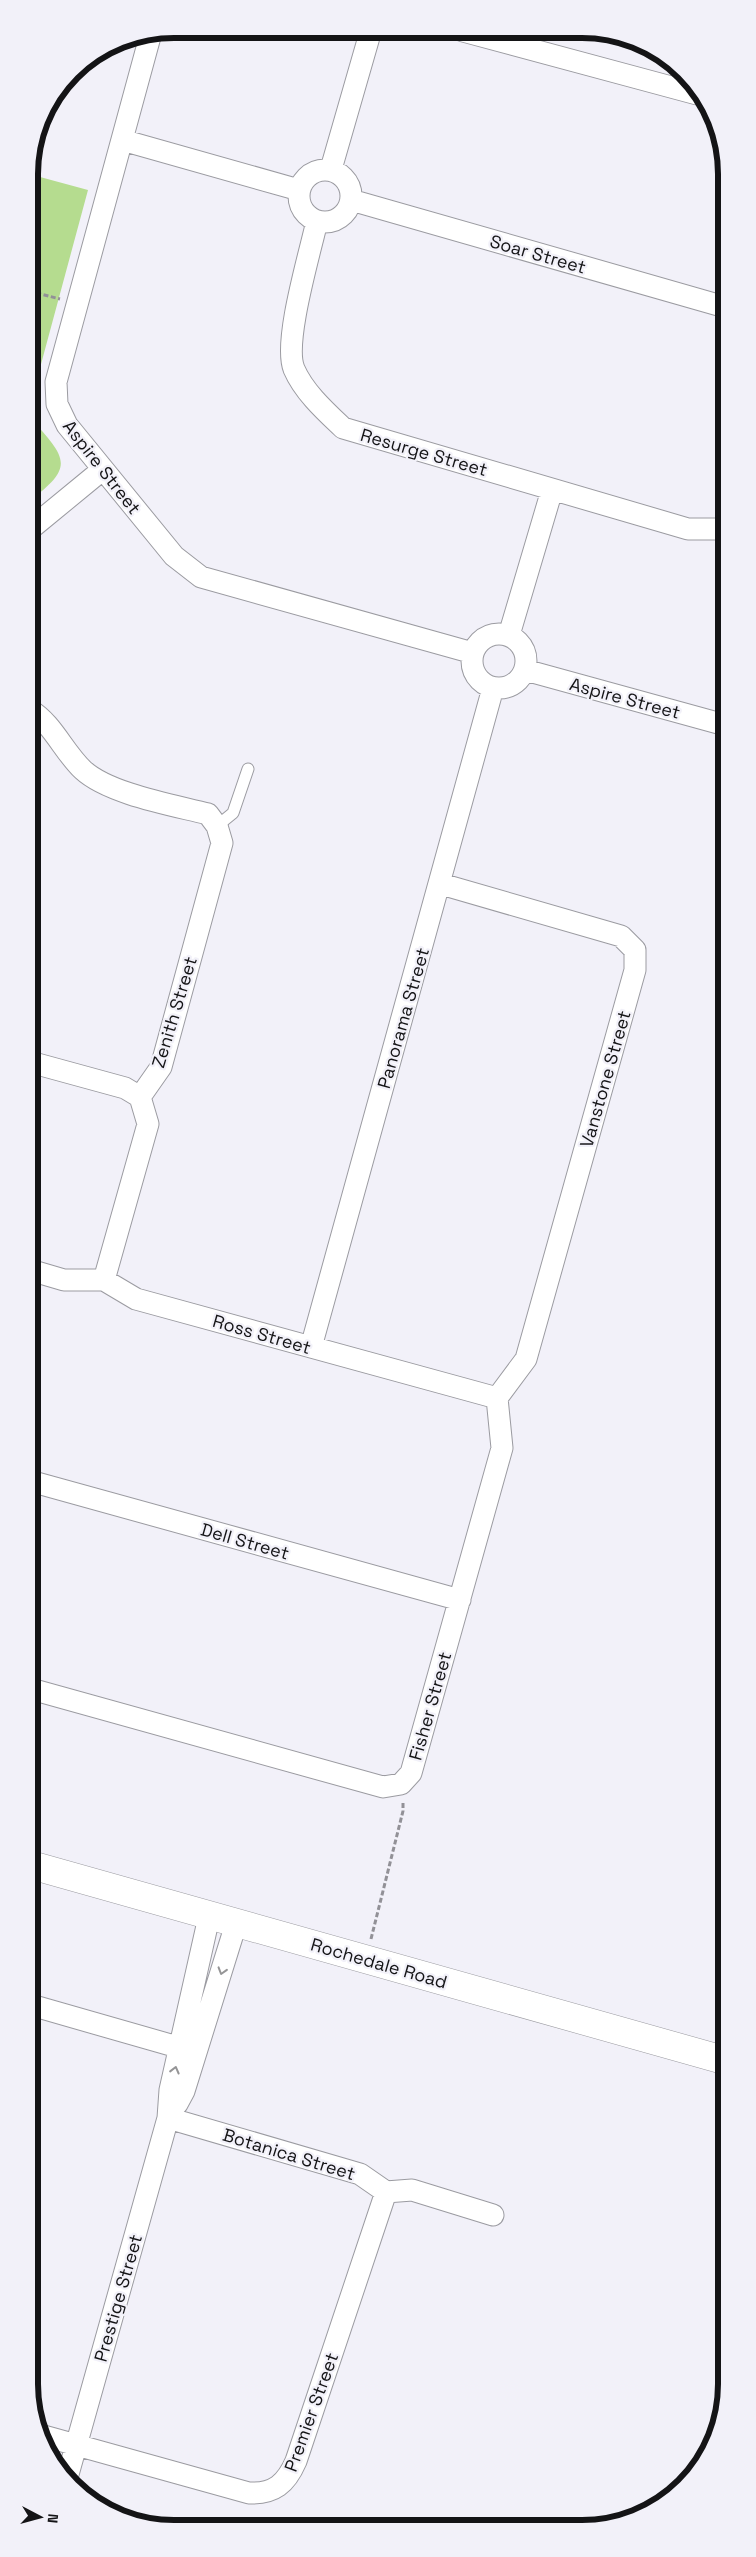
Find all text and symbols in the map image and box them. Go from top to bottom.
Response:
street label: Soar Street [487,229,589,279]
street label: Aspire Street [58,415,146,519]
street label: Resurge Street [358,423,490,481]
street label: Aspire Street [567,672,683,724]
street label: Panorama Street [372,945,434,1091]
street label: Zenith Street [146,954,202,1070]
street label: Vanstone Street [574,1008,636,1150]
street label: Ross Street [210,1309,314,1359]
street label: Dell Street [198,1517,292,1565]
street label: Fisher Street [404,1649,456,1763]
street label: Rochedale Road [308,1933,450,1993]
one-way arrow [218,1966,228,1975]
one-way arrow [169,2066,180,2075]
street label: Botanica Street [220,2123,358,2185]
street label: Prestige Street [89,2232,147,2364]
street label: Premier Street [279,2349,343,2475]
north arrow [15,2492,65,2542]
text: N [43,2513,62,2524]

